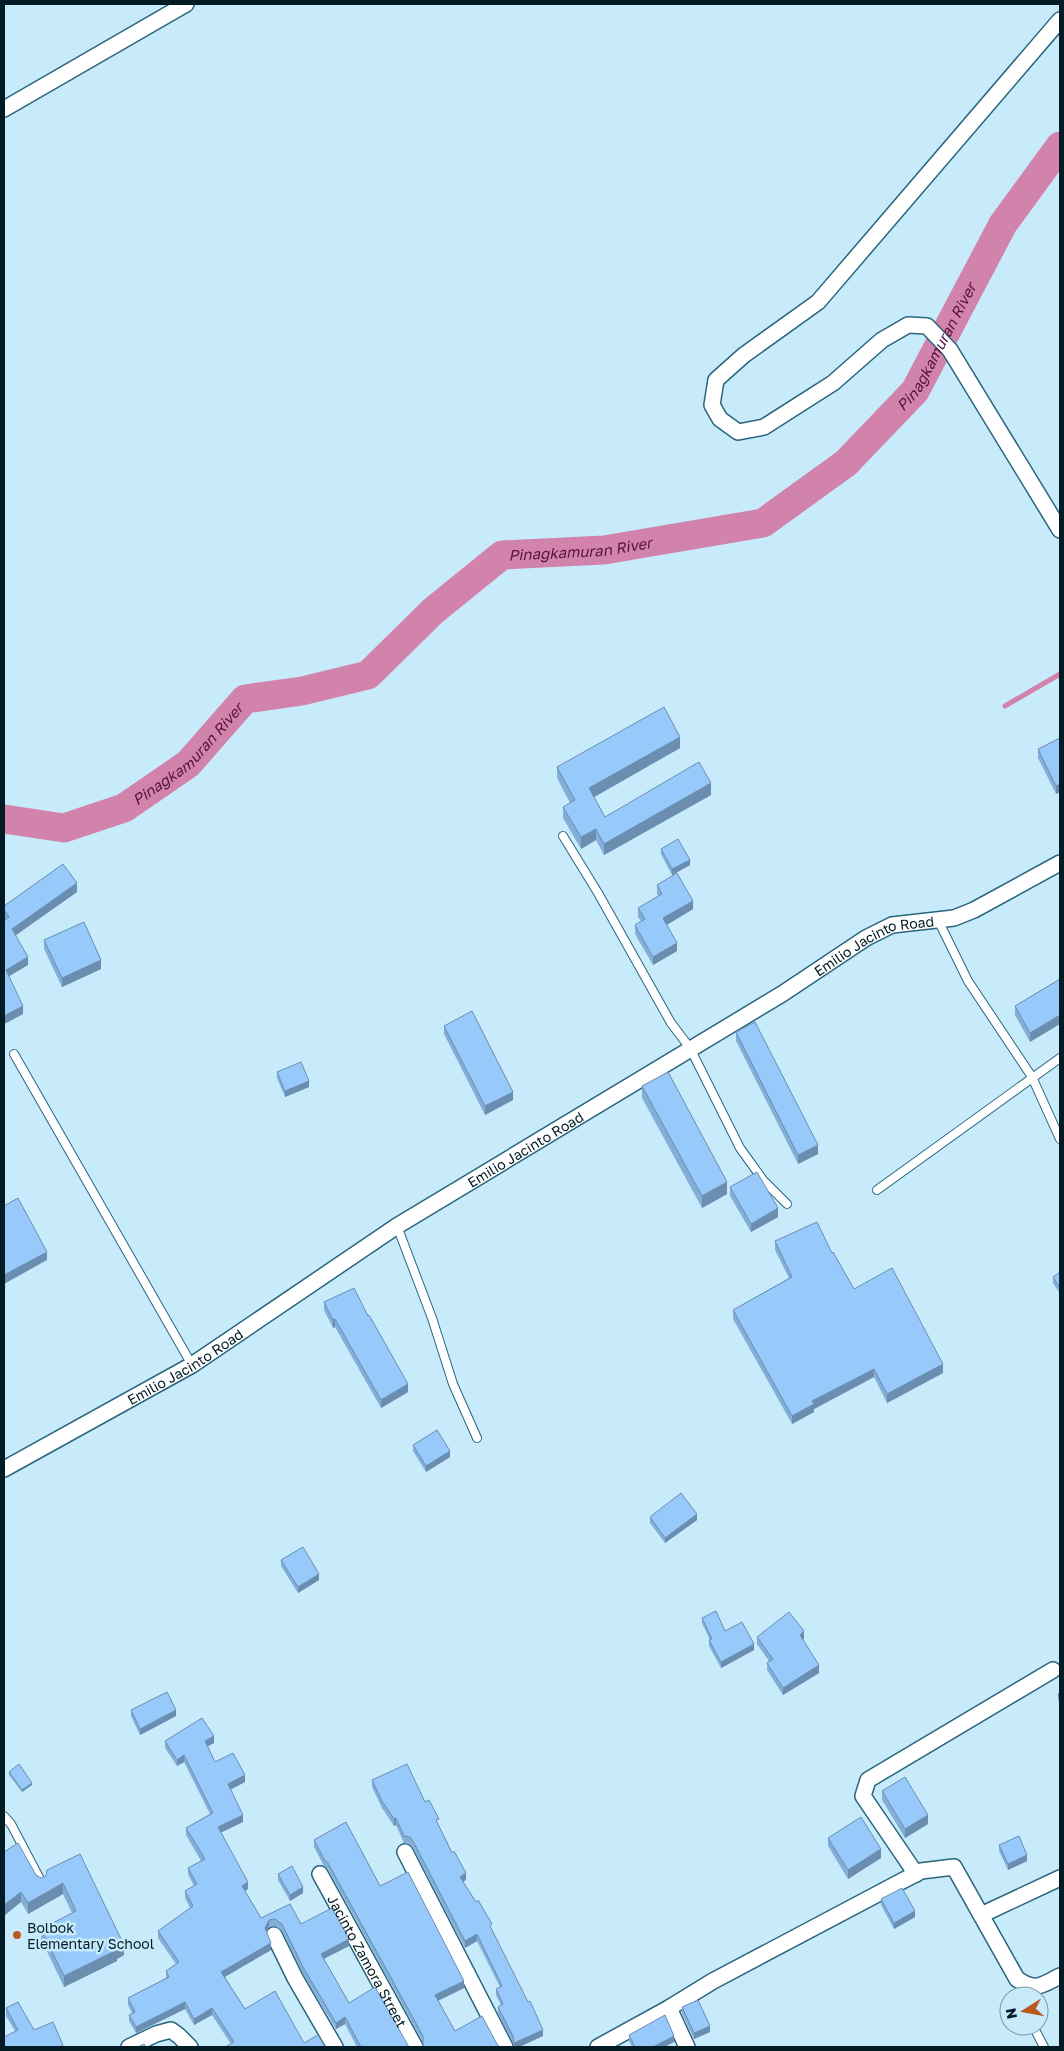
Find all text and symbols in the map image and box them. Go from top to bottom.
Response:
water label: Pinagkamuran River [892,278,980,414]
water label: Pinagkamuran River [508,533,655,564]
water label: Pinagkamuran River [129,697,248,809]
street label: Emilio Jacinto Road [810,912,935,979]
street label: Emilio Jacinto Road [464,1107,586,1190]
street label: Emilio Jacinto Road [124,1325,246,1408]
street label: Jacinto Zamora Street [324,1892,411,2030]
place label: Bolbok Elementary School [27,1919,154,1952]
marker: Bolbok Elementary School [11,1929,23,1941]
north arrow [999,1986,1049,2036]
text: N [1001,2007,1020,2020]

